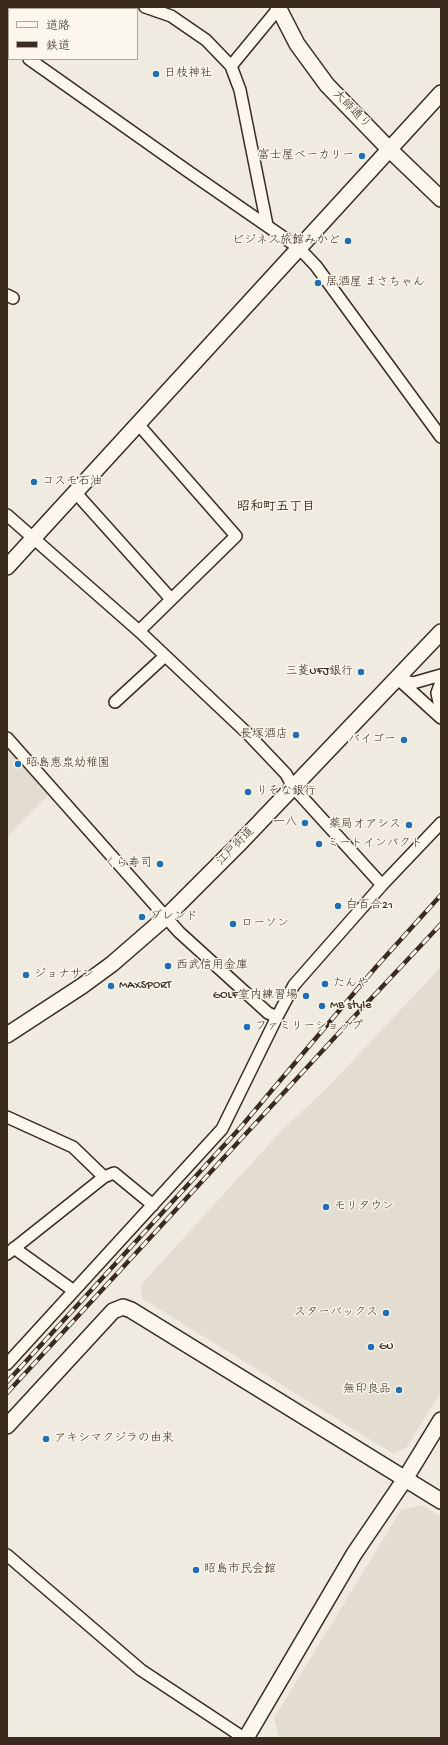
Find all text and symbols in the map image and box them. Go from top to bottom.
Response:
legend [8,8,138,60]
text: 道路 [46,20,70,34]
text: 鉄道 [46,40,70,54]
place label: 日枝神社 [164,67,212,81]
marker: 日枝神社 [151,69,161,79]
street label: 大師通り [329,88,373,132]
place label: 富士屋ベーカリー [258,149,354,163]
marker: 富士屋ベーカリー [357,151,367,161]
place label: ビジネス旅館みかど [232,234,340,248]
marker: ビジネス旅館みかど [343,236,353,246]
place label: 居酒屋 まさちゃん [326,276,425,290]
marker: 居酒屋 まさちゃん [313,278,323,288]
place label: コスモ石油 [42,475,102,489]
marker: コスモ石油 [29,477,39,487]
district label: 昭和町五丁目 [237,500,315,516]
place label: 三菱UFJ銀行 [286,665,353,679]
marker: 三菱UFJ銀行 [356,667,366,677]
place label: 長塚酒店 [240,728,288,742]
marker: 長塚酒店 [291,730,301,740]
place label: バイゴー [348,733,396,747]
marker: バイゴー [399,735,409,745]
place label: 昭島恵泉幼稚園 [26,757,110,771]
marker: 昭島恵泉幼稚園 [13,759,23,769]
place label: りそな銀行 [256,785,316,799]
marker: りそな銀行 [243,787,253,797]
place label: 一八 [273,816,297,830]
marker: 一八 [300,818,310,828]
place label: 薬局オアシス [329,818,401,832]
marker: 薬局オアシス [404,820,414,830]
street label: 江戸街道 [214,825,258,869]
place label: ミートインパクト [327,837,423,851]
marker: ミートインパクト [314,839,324,849]
place label: くら寿司 [104,857,152,871]
marker: くら寿司 [155,859,165,869]
place label: 白百合21 [346,899,393,913]
marker: 白百合21 [333,901,343,911]
place label: ブレンド [150,910,198,924]
marker: ブレンド [137,912,147,922]
place label: ローソン [241,917,289,931]
marker: ローソン [228,919,238,929]
place label: 西武信用金庫 [176,959,248,973]
marker: 西武信用金庫 [163,961,173,971]
place label: ジョナサン [34,968,94,982]
marker: ジョナサン [21,970,31,980]
place label: たんや [333,977,369,991]
place label: MAXSPORT [119,979,171,993]
marker: たんや [320,979,330,989]
marker: MAXSPORT [106,981,116,991]
place label: GOLF室内練習場 [213,989,298,1003]
marker: GOLF室内練習場 [301,991,311,1001]
place label: MB style [330,999,371,1013]
marker: MB style [317,1001,327,1011]
place label: ファミリーショップ [255,1020,363,1034]
marker: ファミリーショップ [242,1022,252,1032]
place label: モリタウン [334,1200,394,1214]
marker: モリタウン [321,1202,331,1212]
place label: スターバックス [294,1306,378,1320]
marker: スターバックス [381,1308,391,1318]
place label: GU [379,1340,393,1354]
marker: GU [366,1342,376,1352]
place label: 無印良品 [343,1383,391,1397]
marker: 無印良品 [394,1385,404,1395]
place label: アキシマクジラの由来 [54,1432,174,1446]
marker: アキシマクジラの由来 [41,1434,51,1444]
place label: 昭島市民会館 [204,1563,276,1577]
marker: 昭島市民会館 [191,1565,201,1575]

